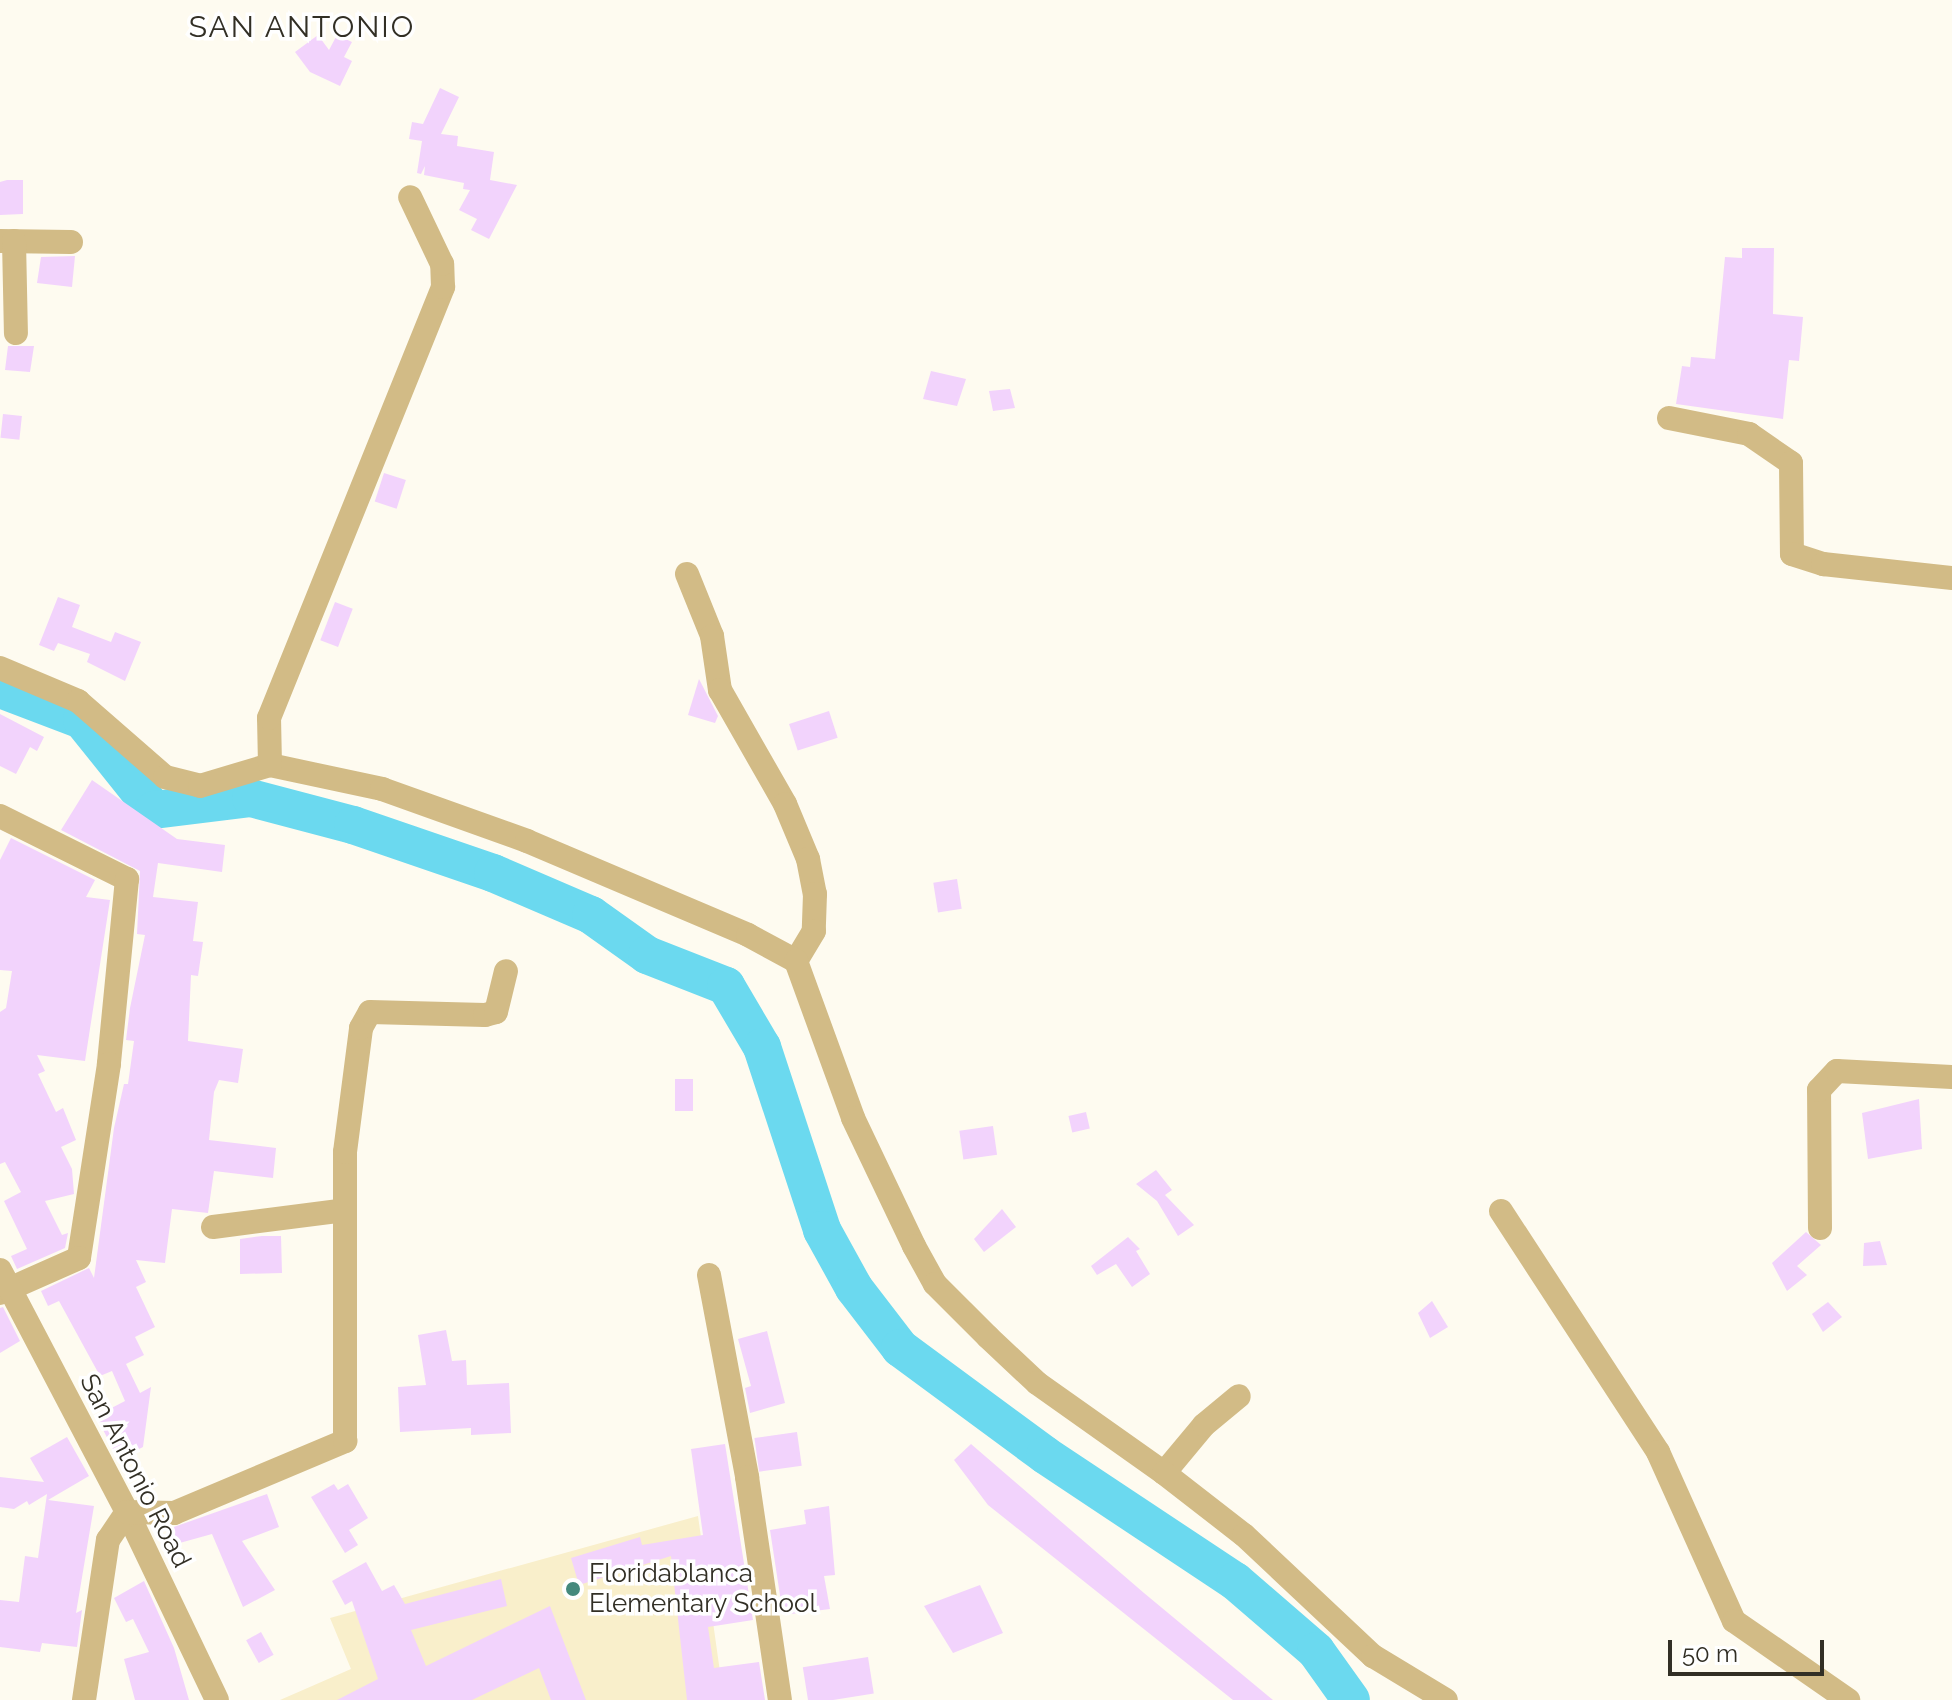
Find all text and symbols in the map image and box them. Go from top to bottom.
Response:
district label: SAN ANTONIO [188,9,416,45]
street label: San Antonio Road [73,1369,197,1573]
place label: Floridablanca Elementary School [589,1558,817,1620]
marker: Floridablanca Elementary School [564,1580,582,1598]
scale bar [1672,1624,1828,1674]
text: 50 m [1682,1639,1738,1668]

